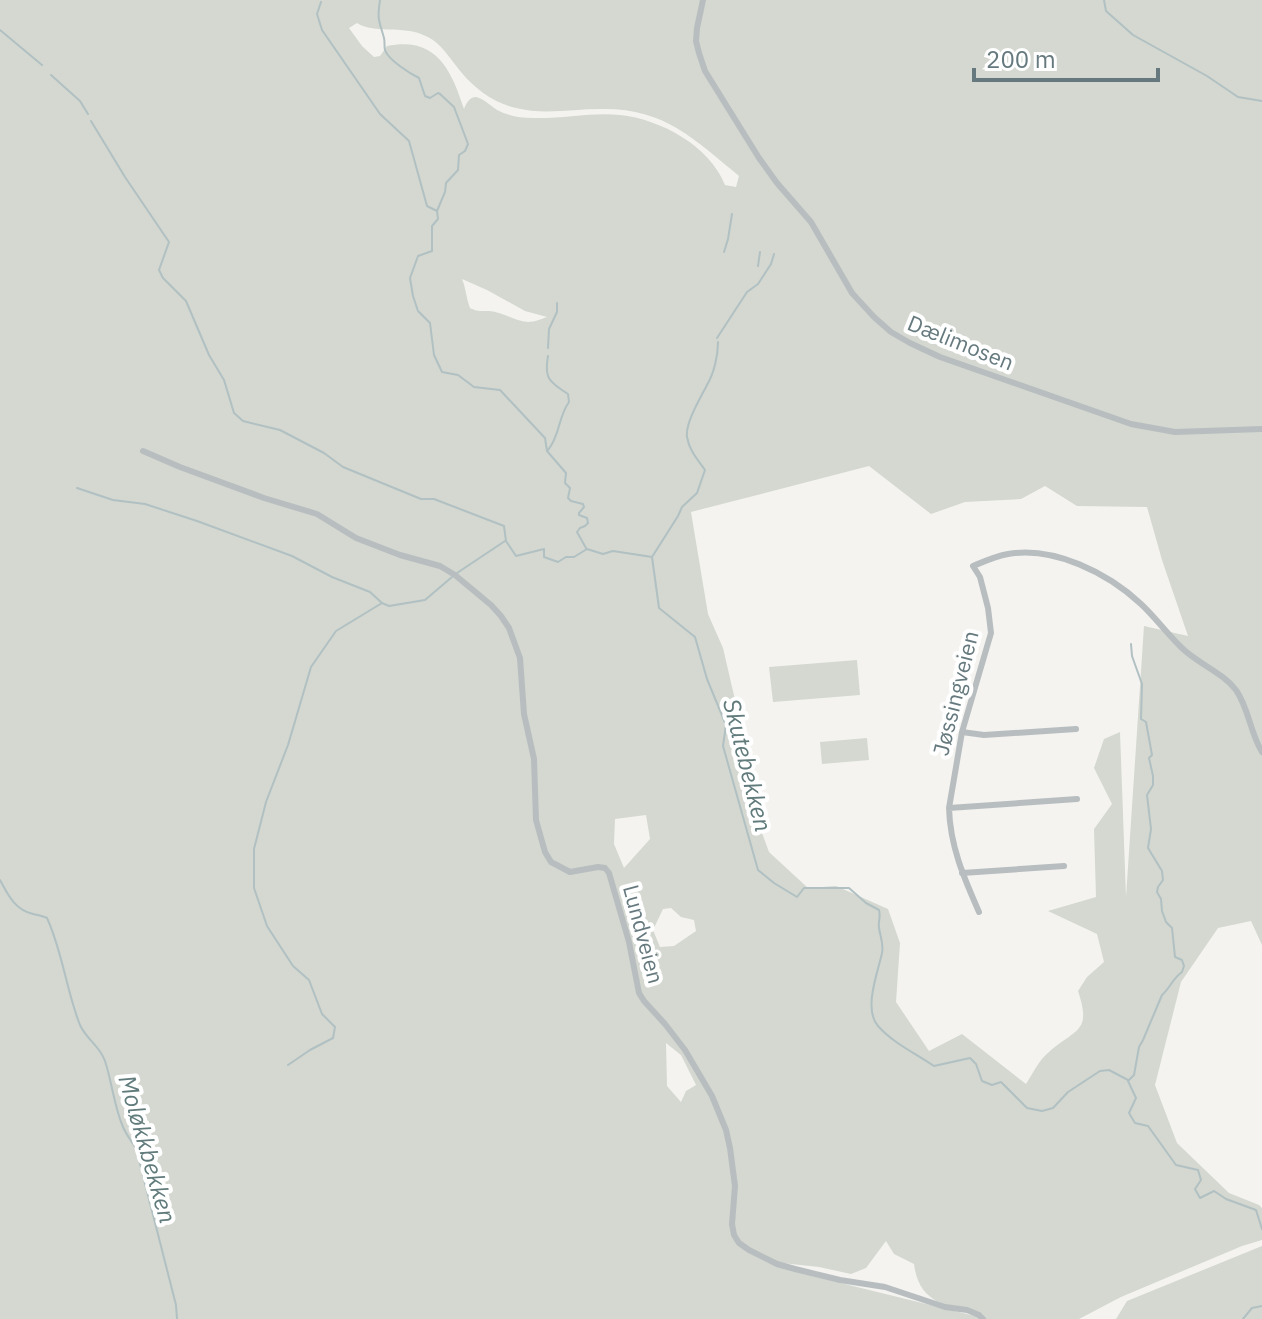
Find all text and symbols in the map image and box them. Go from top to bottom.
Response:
scale bar [974,32,1158,82]
text: 200 m [986,43,1056,75]
street label: Dælimosen [904,308,1018,376]
street label: Jøssingveien [926,628,984,758]
water label: Skutebekken [716,695,780,835]
street label: Lundveien [617,881,671,987]
water label: Moløkkbekken [112,1071,184,1227]

